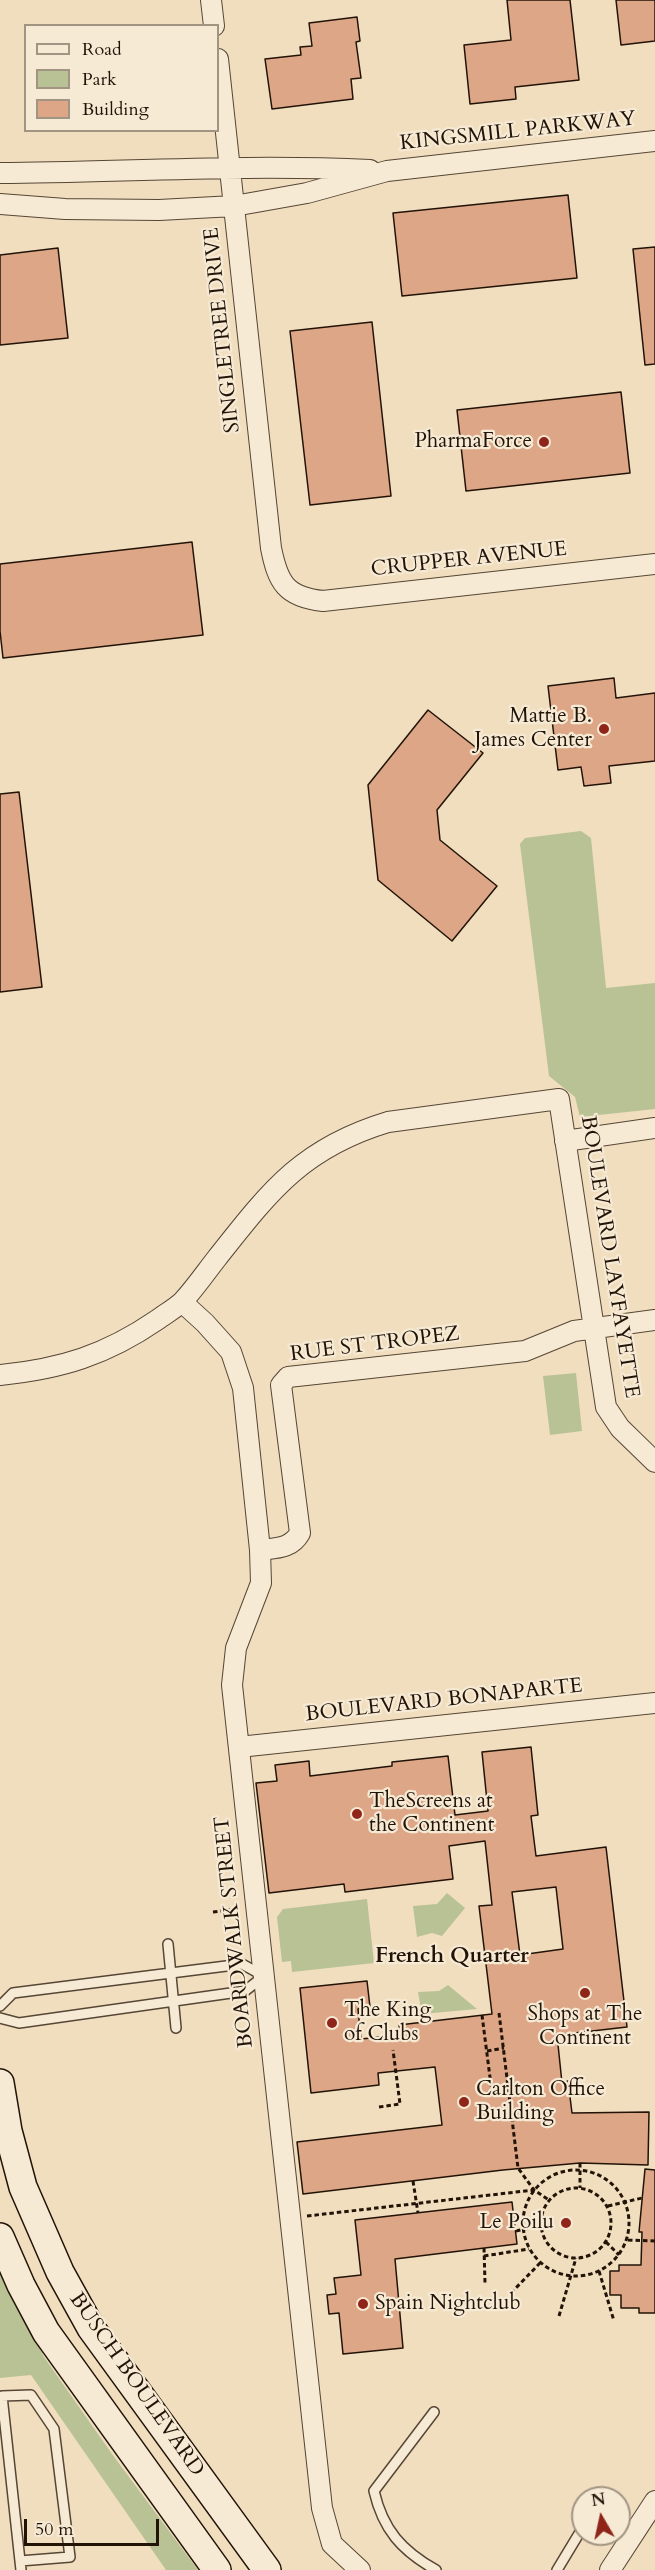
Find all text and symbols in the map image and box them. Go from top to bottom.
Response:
legend [24,24,219,132]
text: Road [82,37,122,62]
text: Park [82,67,117,92]
text: Building [82,97,149,122]
street label: KINGSMILL PARKWAY [399,107,637,157]
street label: SINGLETREE DRIVE [200,226,246,434]
place label: PharmaForce [414,429,532,455]
marker: PharmaForce [537,435,551,449]
street label: CRUPPER AVENUE [370,537,568,583]
place label: Mattie B. James Center [475,704,592,754]
marker: Mattie B. James Center [597,722,611,736]
street label: BOULEVARD LAYFAYETTE [574,1114,644,1400]
street label: RUE ST TROPEZ [289,1322,461,1368]
street label: BOULEVARD BONAPARTE [304,1674,584,1728]
place label: TheScreens at the Continent [369,1789,494,1839]
marker: TheScreens at the Continent [350,1807,364,1821]
street label: BOARDWALK STREET [210,1815,260,2049]
district label: French Quarter [375,1944,529,1970]
marker: Shops at The Continent [578,1986,592,2000]
place label: The King of Clubs [344,1998,431,2048]
place label: Shops at The Continent [527,2002,643,2052]
marker: The King of Clubs [325,2016,339,2030]
place label: Carlton Office Building [476,2077,605,2127]
marker: Carlton Office Building [457,2095,471,2109]
place label: Le Poilu [480,2210,554,2236]
marker: Le Poilu [559,2216,573,2230]
street label: BUSCH BOULEVARD [63,2288,209,2482]
place label: Spain Nightclub [375,2291,521,2317]
marker: Spain Nightclub [356,2297,370,2311]
north arrow [571,2486,631,2546]
text: N [590,2488,607,2512]
scale bar [27,2507,162,2545]
text: 50 m [35,2517,74,2542]

